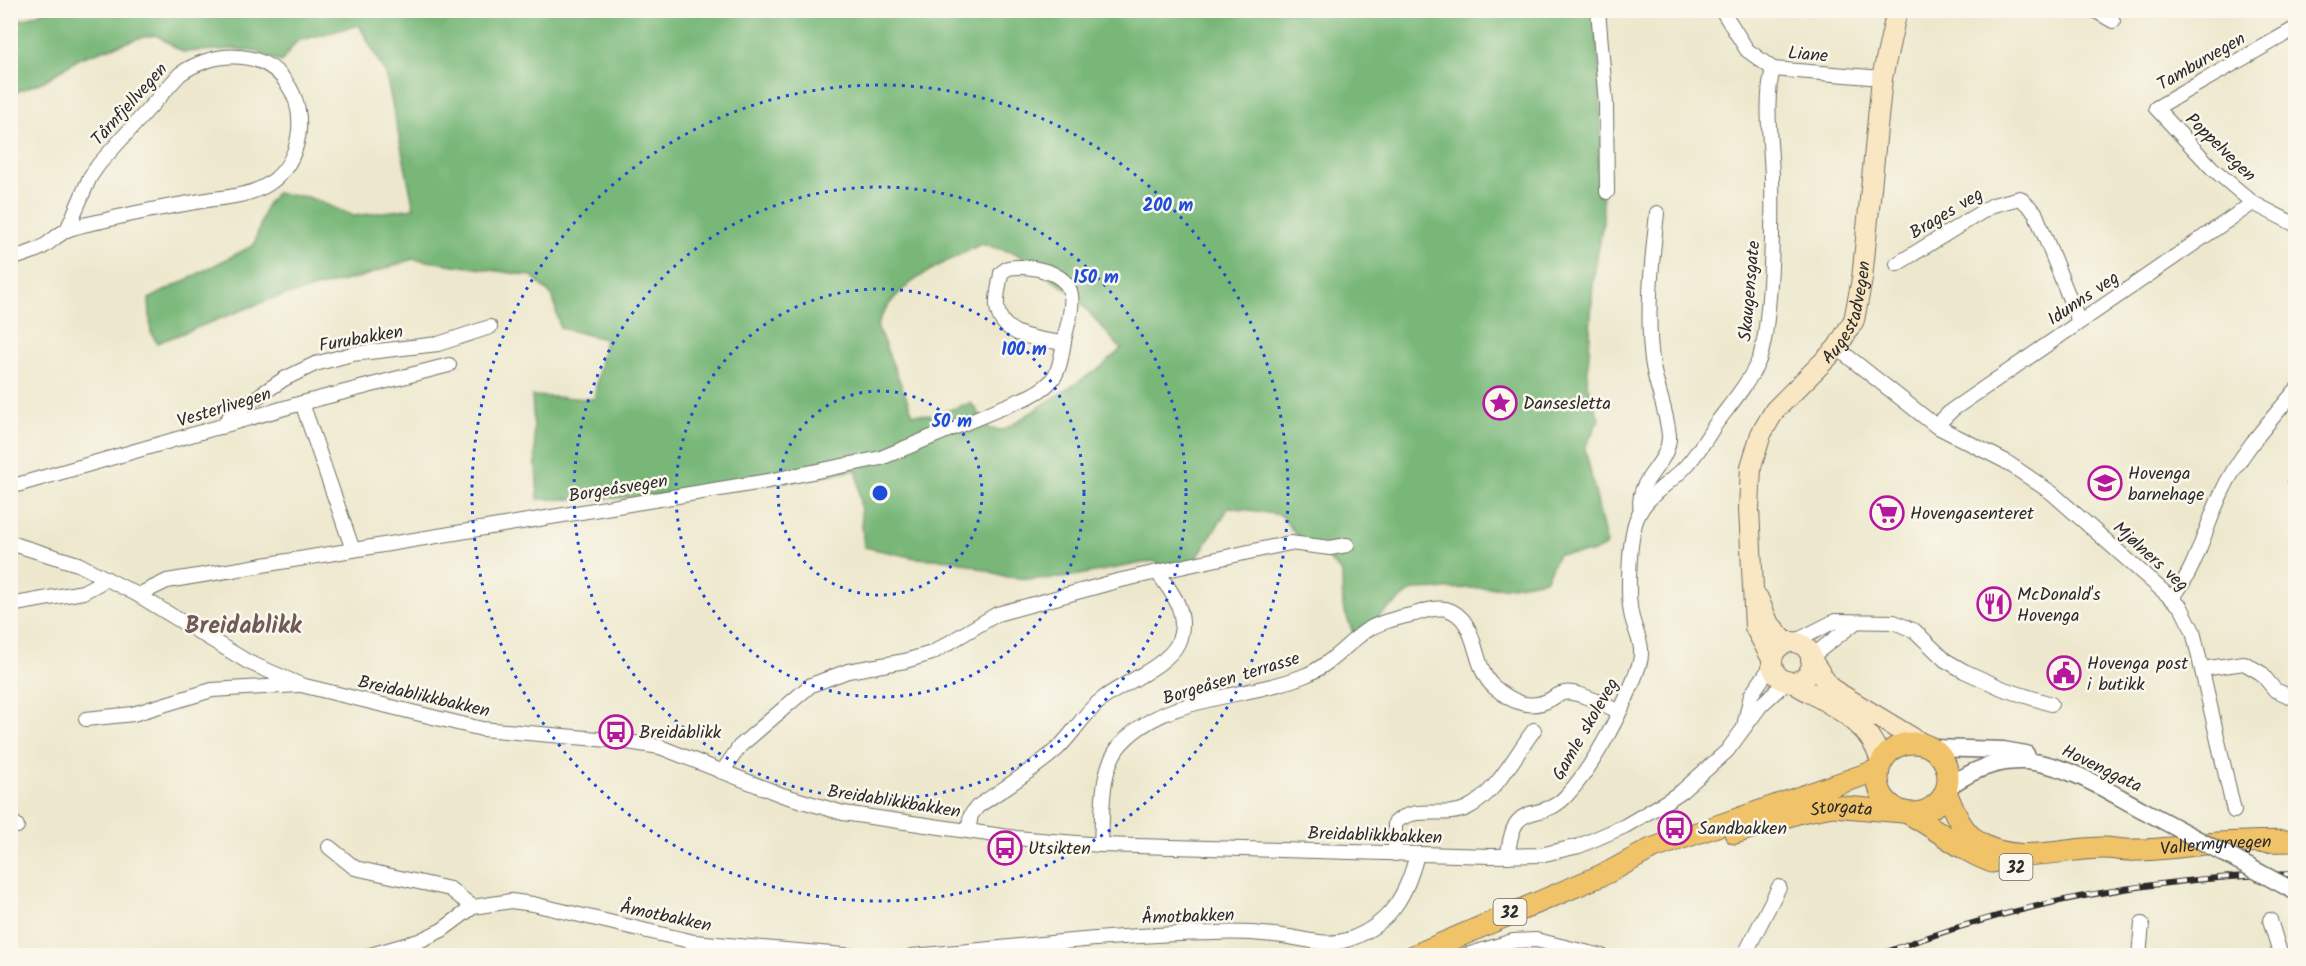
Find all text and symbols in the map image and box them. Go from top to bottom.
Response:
street label: Tamburvegen [2152,25,2252,99]
street label: Liane [1787,39,1829,72]
street label: Tårnfjellvegen [85,57,176,153]
street label: Poppelvegen [2178,107,2262,190]
street label: Brages veg [1904,181,1989,248]
text: 200 m [1143,192,1194,221]
street label: Skaugensgate [1732,240,1769,343]
street label: Augestadvegen [1815,260,1880,372]
text: 150 m [1073,264,1119,293]
street label: Idunns veg [2042,264,2126,334]
street label: Furubakken [317,318,406,361]
text: 100 m [1001,336,1047,365]
street label: Vesterlivegen [174,380,275,436]
place icon: Dansesletta [1482,385,1518,421]
place label: Dansesletta [1523,390,1611,419]
text: 50 m [931,408,972,437]
place label: Hovenga barnehage [2128,460,2204,510]
school or university icon: Hovenga barnehage [2087,465,2123,501]
street label: Borgeåsvegen [566,467,670,512]
centre of rings [870,483,890,503]
supermarket icon: Hovengasenteret [1869,495,1905,531]
place label: Hovengasenteret [1910,500,2035,529]
street label: Mjølners veg [2105,515,2195,599]
place label: McDonald's Hovenga [2017,581,2101,631]
restaurant icon: McDonald's Hovenga [1976,586,2012,622]
district label: Breidablikk [185,607,303,646]
street label: Borgeåsen terrasse [1159,645,1304,714]
place label: Hovenga post i butikk [2087,650,2189,700]
public building icon: Hovenga post i butikk [2046,655,2082,691]
street label: Breidablikkbakken [355,668,493,727]
street label: Gamle skoleveg [1545,673,1627,787]
bus stop icon: Breidablikk [598,714,634,750]
place label: Breidablikk [639,719,722,748]
street label: Hovenggata [2056,737,2147,801]
street label: Breidablikkbakken [825,778,963,827]
street label: Storgata [1808,793,1874,826]
bus stop icon: Sandbakken [1657,810,1693,846]
place label: Sandbakken [1698,815,1787,844]
street label: Breidablikkbakken [1307,820,1443,853]
street label: Vallermyrvegen [2159,828,2272,865]
bus stop icon: Utsikten [987,830,1023,866]
place label: Utsikten [1028,835,1091,864]
road number: 32 [2000,854,2032,880]
street label: Åmotbakken [617,894,714,941]
road number: 32 [1494,899,1526,925]
street label: Åmotbakken [1141,901,1235,934]

